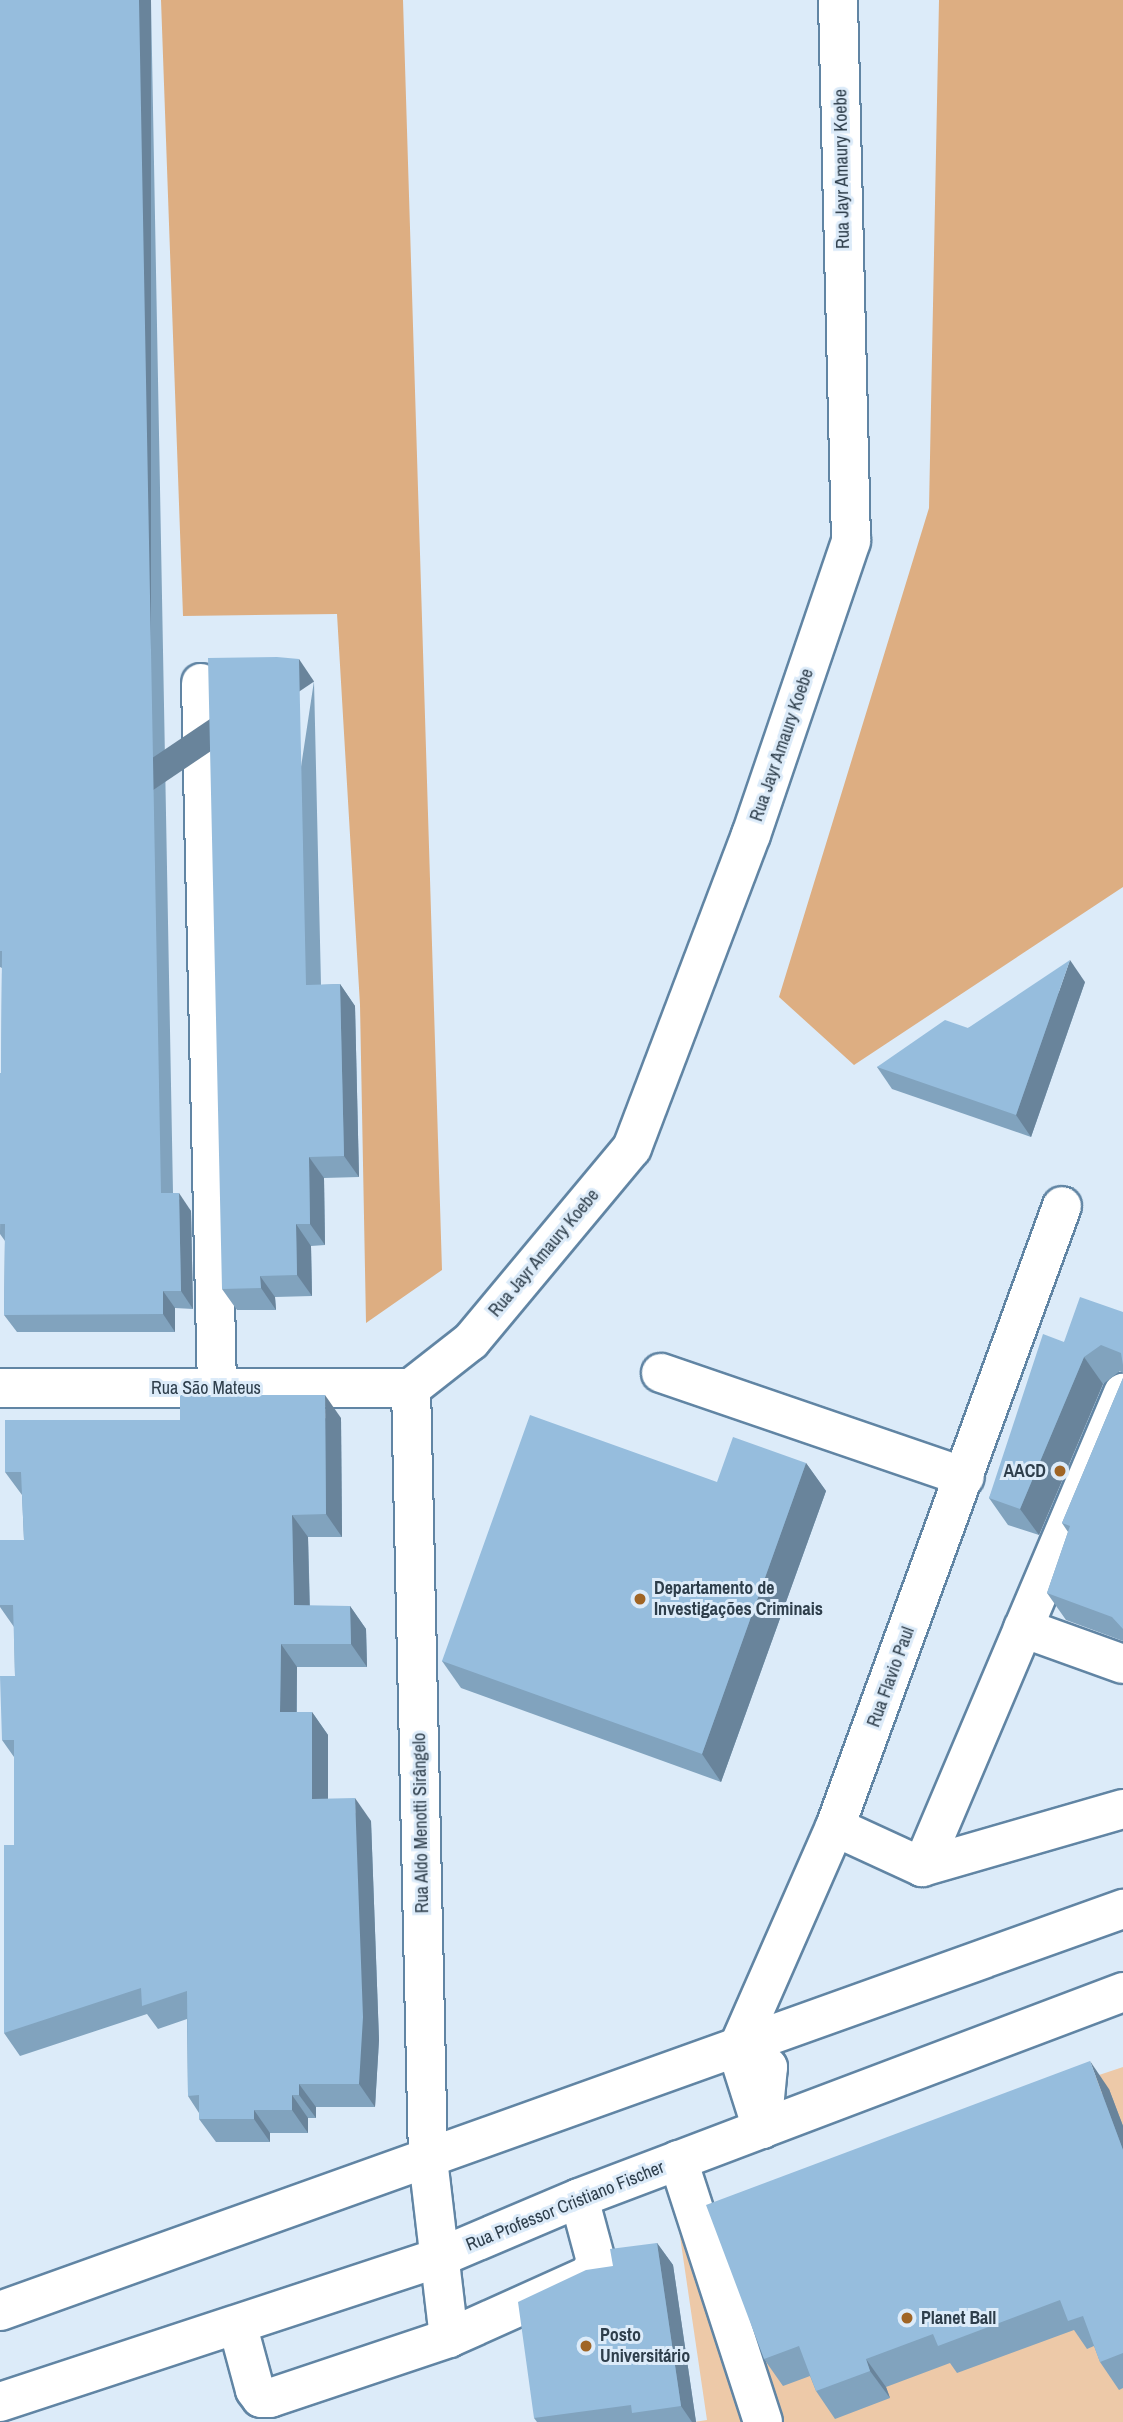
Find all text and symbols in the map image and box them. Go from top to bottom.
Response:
street label: Rua Jayr Amaury Koebe [830,88,854,250]
street label: Rua Jayr Amaury Koebe [746,665,818,825]
street label: Rua Jayr Amaury Koebe [484,1184,604,1322]
street label: Rua São Mateus [151,1377,261,1399]
place label: AACD [1003,1460,1046,1482]
marker: AACD [1052,1463,1068,1479]
place label: Departamento de Investigações Criminais [654,1578,823,1620]
marker: Departamento de Investigações Criminais [632,1591,648,1607]
street label: Rua Flavio Paul [863,1624,919,1730]
street label: Rua Aldo Menotti Sirângelo [409,1732,433,1914]
street label: Rua Professor Cristiano Fischer [463,2156,667,2256]
place label: Planet Ball [921,2307,996,2329]
marker: Planet Ball [899,2310,915,2326]
place label: Posto Universitário [600,2325,690,2368]
marker: Posto Universitário [578,2338,594,2354]

